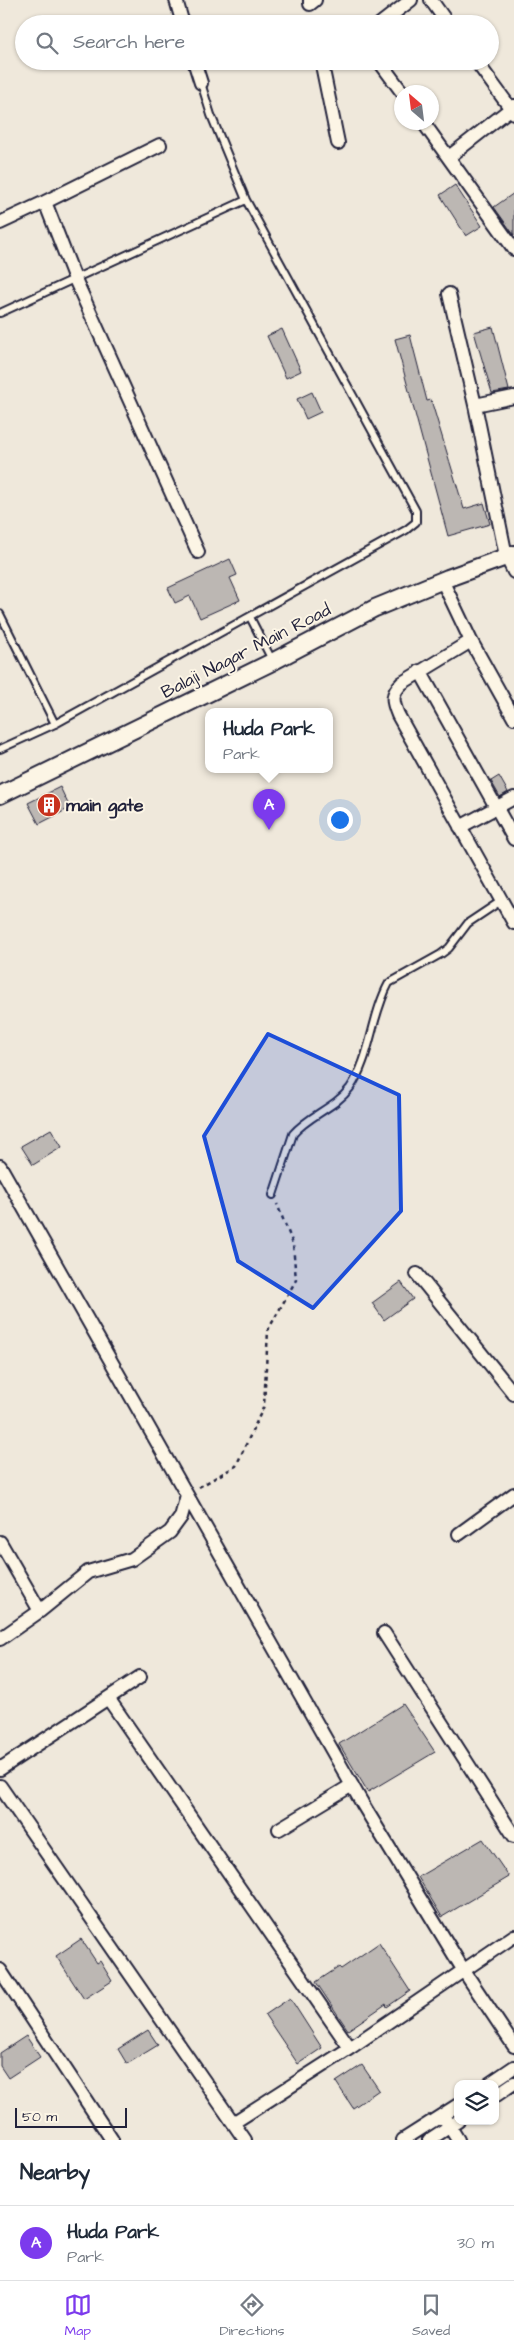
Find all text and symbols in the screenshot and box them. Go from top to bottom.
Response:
search box [15,15,499,70]
icon: search [33,29,61,57]
text: Search here [73,29,185,56]
north arrow [394,85,439,130]
street label: Balaji Nagar Main Road [157,597,336,706]
popup [205,708,333,773]
text: Huda Park [223,716,315,743]
text: Park [223,743,260,765]
pin: A [253,789,285,830]
building icon: main gate [36,792,62,818]
place label: main gate [66,793,144,819]
your location [327,807,353,833]
map controls [454,2080,499,2125]
button: layers [454,2080,499,2125]
scale bar [15,2105,128,2128]
text: 50 m [22,2107,57,2127]
text: Nearby [20,2158,90,2187]
text: Huda Park [67,2219,159,2246]
text: A [31,2232,41,2254]
text: 30 m [457,2232,494,2254]
text: Park [67,2246,104,2268]
tab: Map [64,2291,92,2341]
tab: Directions [219,2291,284,2341]
tab: Saved [412,2291,450,2341]

